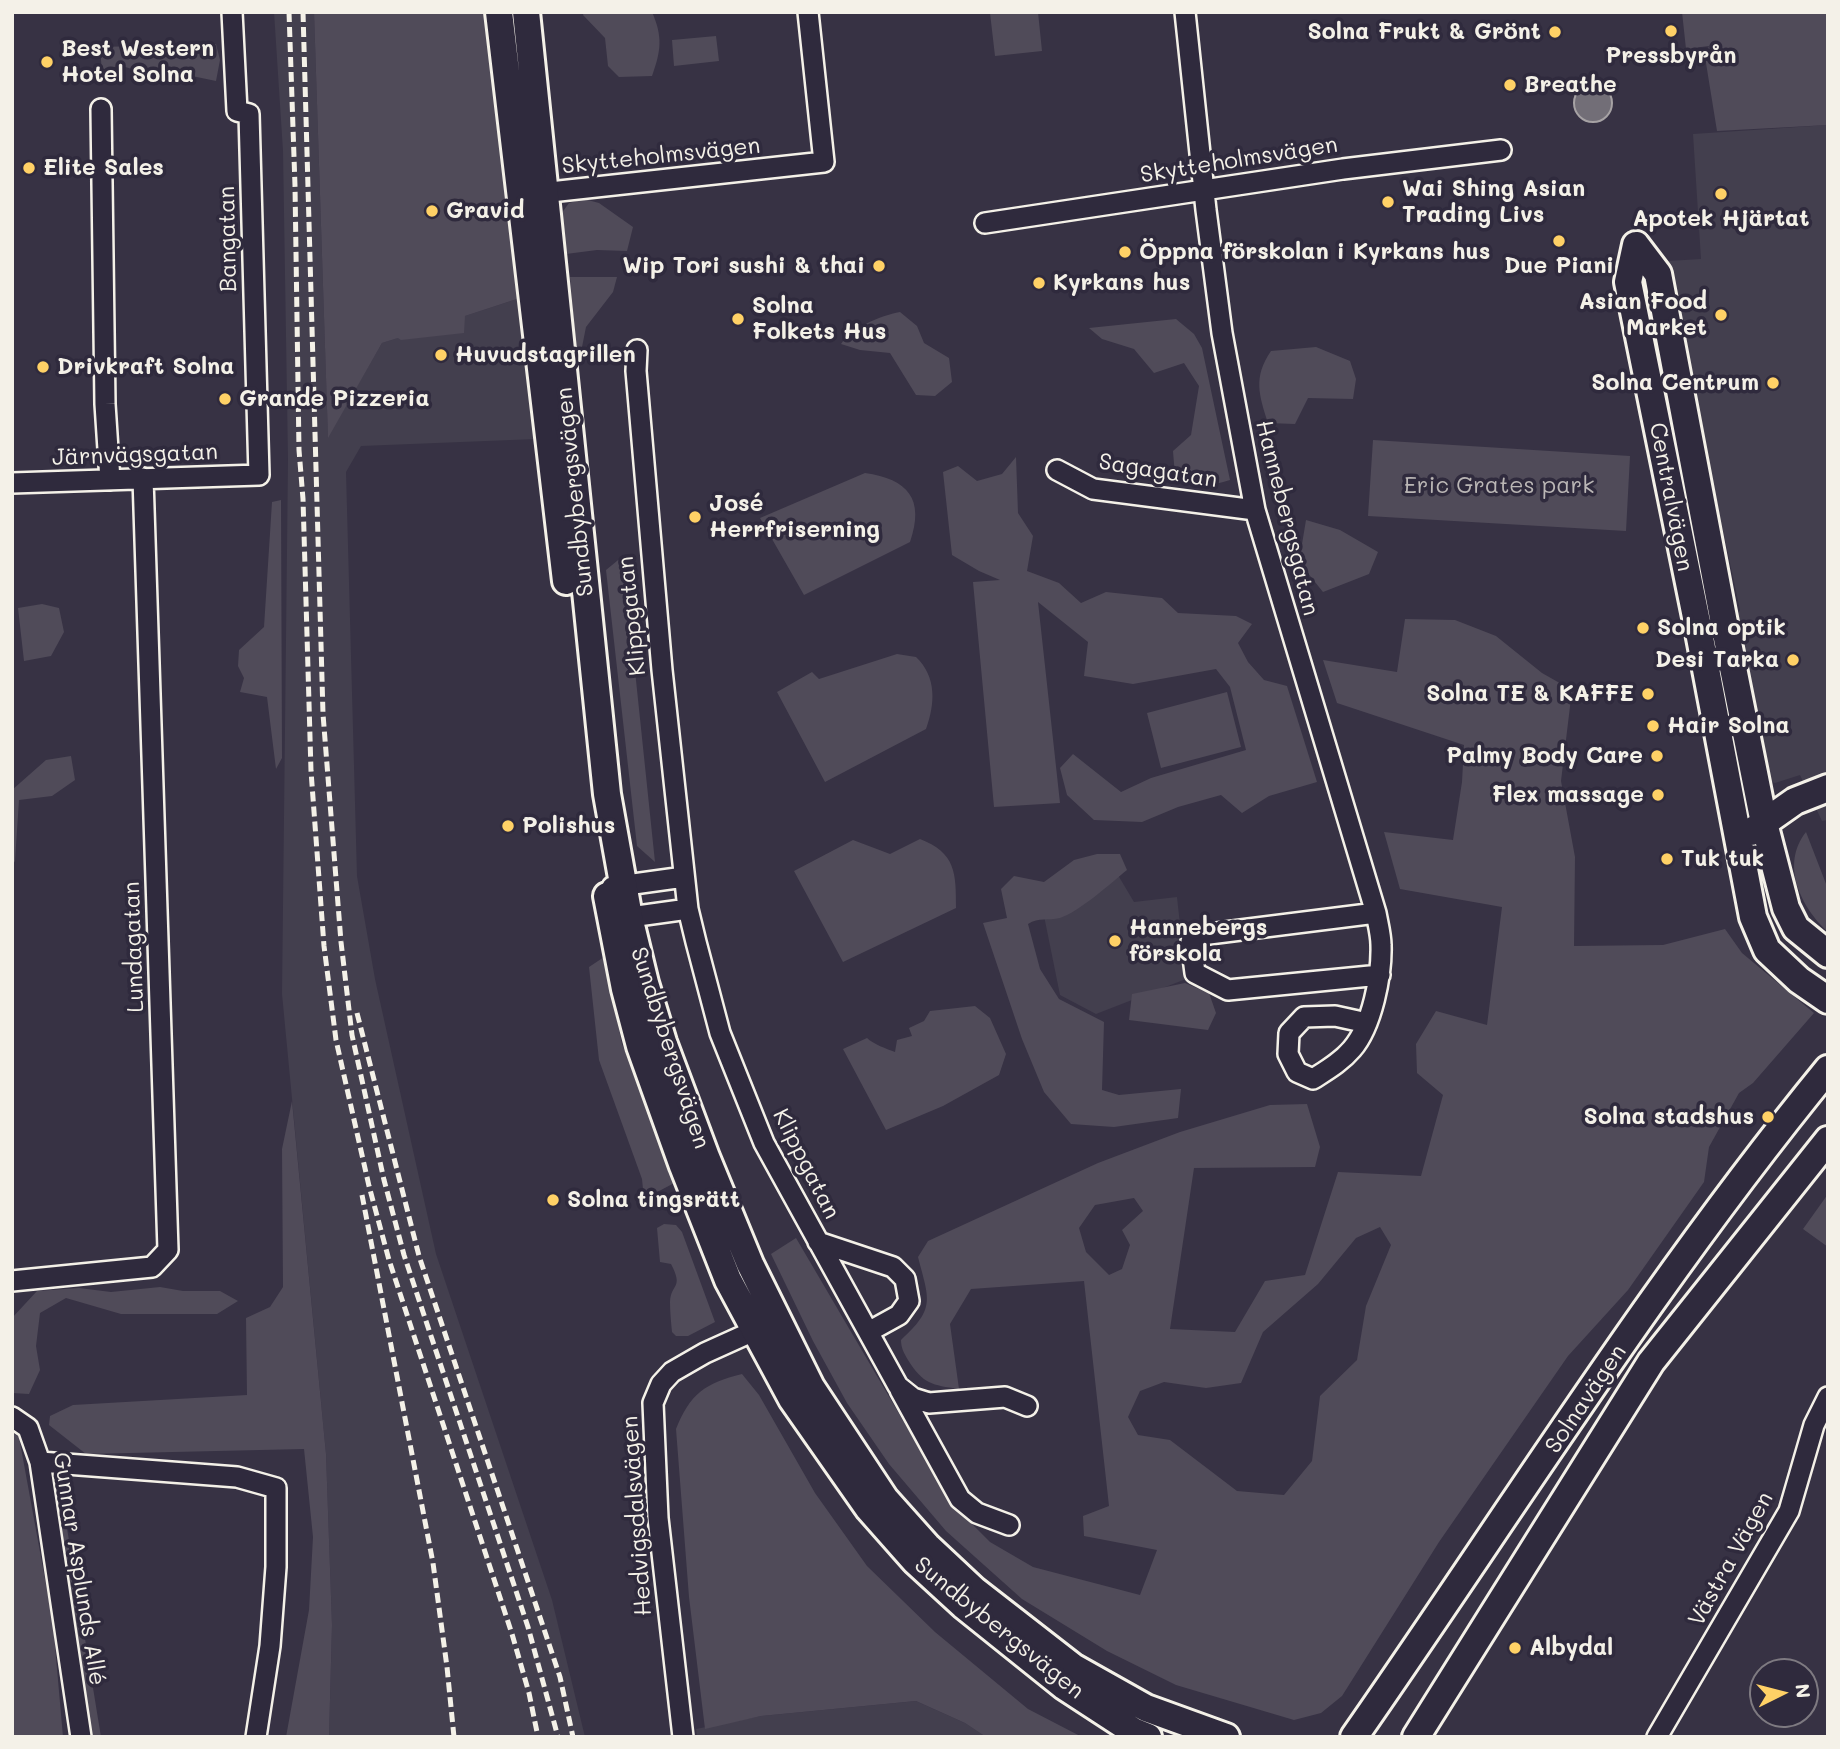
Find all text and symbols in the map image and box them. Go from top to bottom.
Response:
place label: Solna Frukt & Grönt [1307,18,1541,46]
marker: Pressbyrån [1663,23,1679,39]
marker: Solna Frukt & Grönt [1547,24,1563,40]
place label: Best Western Hotel Solna [61,35,214,89]
place label: Pressbyrån [1606,42,1736,70]
marker: Best Western Hotel Solna [39,54,55,70]
place label: Breathe [1524,71,1617,99]
marker: Breathe [1502,77,1518,93]
street label: Skytteholmsvägen [1138,131,1340,189]
street label: Skytteholmsvägen [560,132,762,180]
place label: Elite Sales [43,154,164,182]
marker: Elite Sales [21,160,37,176]
place label: Wai Shing Asian Trading Livs [1402,175,1585,229]
street label: Bangatan [213,186,243,292]
marker: Apotek Hjärtat [1713,186,1729,202]
marker: Wai Shing Asian Trading Livs [1380,194,1396,210]
place label: Gravid [446,197,525,225]
marker: Gravid [424,203,440,219]
place label: Apotek Hjärtat [1633,205,1809,233]
marker: Due Piani [1551,233,1567,249]
place label: Öppna förskolan i Kyrkans hus [1139,238,1490,266]
marker: Öppna förskolan i Kyrkans hus [1117,244,1133,260]
place label: Wip Tori sushi & thai [623,252,865,280]
place label: Due Piani [1504,252,1614,280]
marker: Wip Tori sushi & thai [871,258,887,274]
place label: Kyrkans hus [1053,269,1190,297]
marker: Kyrkans hus [1031,275,1047,291]
place label: Asian Food Market [1579,288,1707,342]
place label: Solna Folkets Hus [752,292,886,346]
marker: Asian Food Market [1713,307,1729,323]
marker: Solna Folkets Hus [730,311,746,327]
place label: Huvudstagrillen [455,341,636,369]
marker: Huvudstagrillen [433,347,449,363]
place label: Drivkraft Solna [57,353,234,381]
marker: Drivkraft Solna [35,359,51,375]
place label: Solna Centrum [1591,369,1759,397]
marker: Solna Centrum [1765,375,1781,391]
place label: Grande Pizzeria [239,385,430,413]
street label: Sundbybergsvägen [550,386,600,598]
marker: Grande Pizzeria [217,391,233,407]
street label: Hannebergsgatan [1249,418,1325,618]
street label: Centralvägen [1643,420,1699,574]
street label: Järnvägsgatan [51,438,219,472]
street label: Sagagatan [1097,448,1219,494]
park label: Eric Grates park [1404,472,1594,500]
place label: José Herrfriserning [709,490,880,544]
marker: José Herrfriserning [687,509,703,525]
street label: Klippgatan [612,555,652,677]
place label: Solna optik [1657,614,1786,642]
marker: Solna optik [1635,620,1651,636]
place label: Desi Tarka [1655,646,1779,674]
marker: Desi Tarka [1785,652,1801,668]
place label: Solna TE & KAFFE [1426,680,1634,708]
marker: Solna TE & KAFFE [1640,686,1656,702]
place label: Hair Solna [1667,712,1790,740]
marker: Hair Solna [1645,718,1661,734]
place label: Palmy Body Care [1446,742,1643,770]
marker: Palmy Body Care [1649,748,1665,764]
place label: Flex massage [1492,781,1644,809]
marker: Flex massage [1650,787,1666,803]
place label: Polishus [522,812,615,840]
marker: Polishus [500,818,516,834]
place label: Tuk tuk [1681,845,1764,873]
marker: Tuk tuk [1659,851,1675,867]
street label: Lundagatan [118,881,150,1013]
place label: Hannebergs förskola [1129,914,1267,968]
marker: Hannebergs förskola [1107,933,1123,949]
street label: Sundbybergsvägen [624,944,716,1152]
place label: Solna stadshus [1584,1103,1754,1131]
street label: Klippgatan [766,1104,846,1224]
marker: Solna stadshus [1760,1109,1776,1125]
place label: Solna tingsrätt [567,1186,740,1214]
marker: Solna tingsrätt [545,1192,561,1208]
street label: Solnavägen [1540,1339,1632,1459]
street label: Hedvigsdalsvägen [616,1415,658,1617]
street label: Gunnar Asplunds Allé [47,1451,111,1687]
street label: Västra Vägen [1683,1487,1779,1631]
street label: Sundbybergsvägen [909,1551,1089,1705]
place label: Albydal [1529,1634,1613,1662]
marker: Albydal [1507,1640,1523,1656]
north arrow [1749,1658,1819,1728]
text: N [1790,1682,1817,1699]

